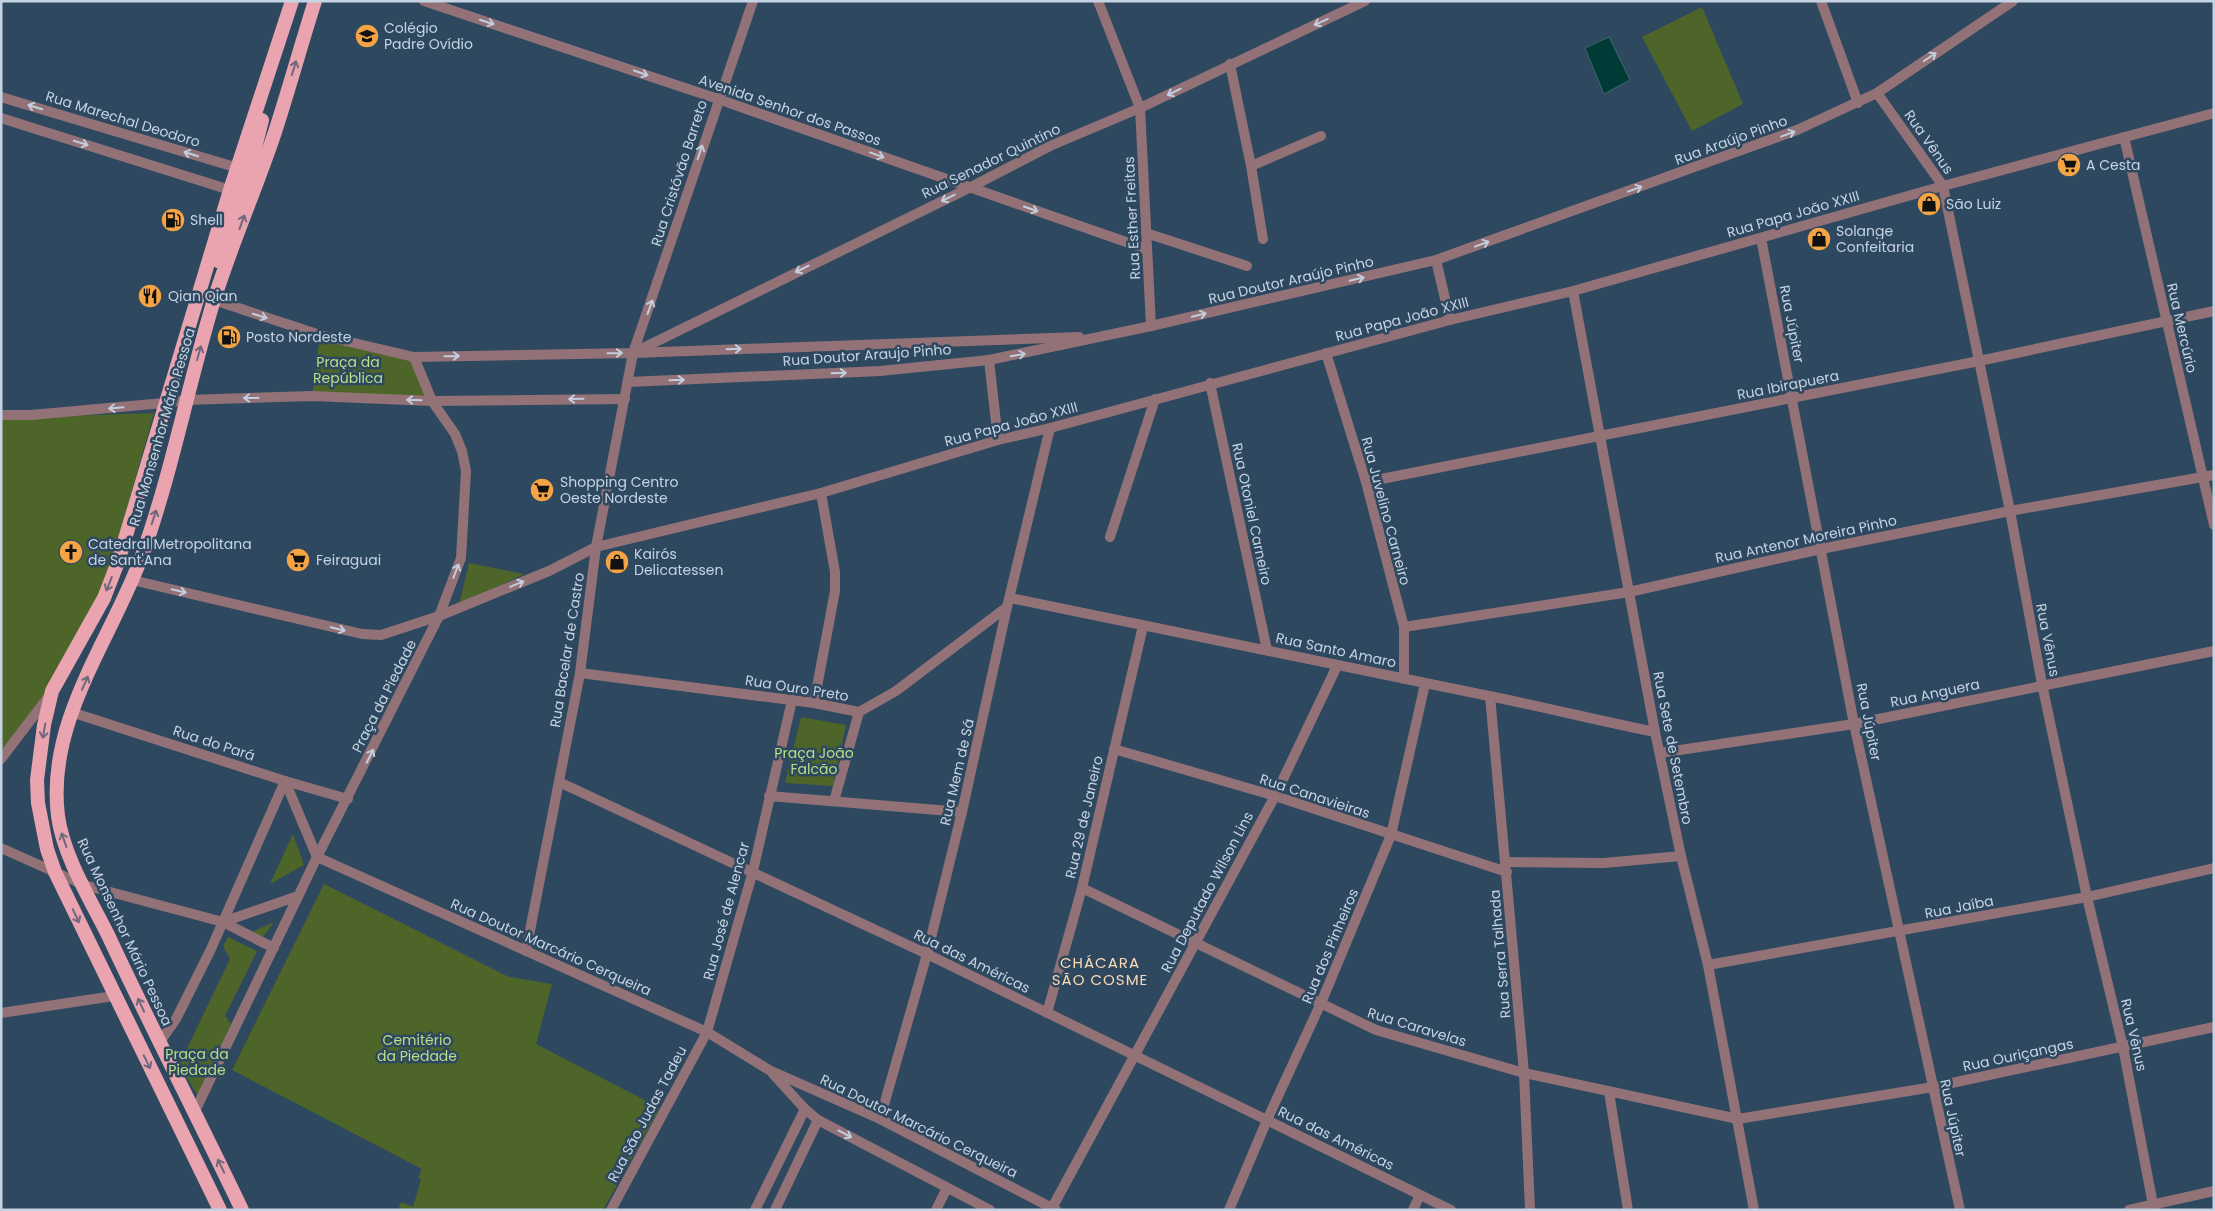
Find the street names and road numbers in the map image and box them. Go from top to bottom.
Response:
street label: Avenida Senhor dos Passos [696,69,884,151]
street label: Rua Marechal Deodoro [43,86,203,152]
street label: Rua Cristóvão Barreto [646,97,712,249]
street label: Rua Vênus [1900,106,1958,178]
street label: Rua Araújo Pinho [1672,110,1790,170]
street label: Rua Senador Quintino [918,119,1064,203]
street label: Rua Esther Freitas [1119,156,1145,280]
street label: Rua Papa João XXIII [1724,185,1862,243]
street label: Rua Doutor Araújo Pinho [1206,251,1376,309]
street label: Rua Mercúrio [2162,281,2202,375]
street label: Rua Júpiter [1775,283,1809,365]
street label: Rua Papa João XXIII [1333,292,1471,346]
street label: Rua Monsenhor Mário Pessoa [124,326,200,528]
street label: Rua Doutor Araujo Pinho [782,339,952,371]
street label: Rua Ibirapuera [1735,365,1841,405]
street label: Rua Papa João XXIII [942,397,1080,451]
street label: Rua Juvelino Carneiro [1357,435,1415,587]
street label: Rua Otoniel Carneiro [1227,441,1277,587]
street label: Rua Antenor Moreira Pinho [1713,510,1899,568]
street label: Rua Bacelar de Castro [545,571,589,729]
street label: Rua Vênus [2031,602,2065,678]
street label: Rua Santo Amaro [1274,627,1398,673]
street label: Praça da Piedade [347,636,421,756]
street label: Rua Ouro Preto [744,670,850,706]
street label: Rua Sete de Setembro [1648,670,1698,826]
street label: Rua Anguera [1888,674,1982,712]
street label: Rua Júpiter [1852,681,1886,763]
street label: Rua Mem de Sá [935,717,979,827]
street label: Rua do Pará [170,720,258,766]
street label: Rua 29 de Janeiro [1060,754,1108,880]
street label: Rua Canavieiras [1257,769,1373,823]
street label: Rua Deputado Wilson Lins [1156,808,1258,976]
street label: Rua Monsenhor Mário Pessoa [73,835,177,1029]
street label: Rua José de Alencar [698,840,754,982]
street label: Rua dos Pinheiros [1297,885,1363,1007]
street label: Rua Serra Talhada [1484,889,1516,1019]
street label: Rua Jaíba [1923,891,1995,923]
street label: Rua Doutor Marcário Cerqueira [448,894,654,1000]
street label: Rua das Américas [910,924,1034,998]
street label: Rua Vênus [2116,997,2152,1073]
street label: Rua Caravelas [1365,1002,1469,1052]
street label: Rua Ouriçangas [1961,1034,2075,1076]
street label: Rua São Judas Tadeu [603,1042,691,1186]
street label: Rua Doutor Marcário Cerqueira [817,1069,1021,1183]
street label: Rua Júpiter [1935,1077,1971,1159]
street label: Rua das Américas [1274,1101,1398,1175]

